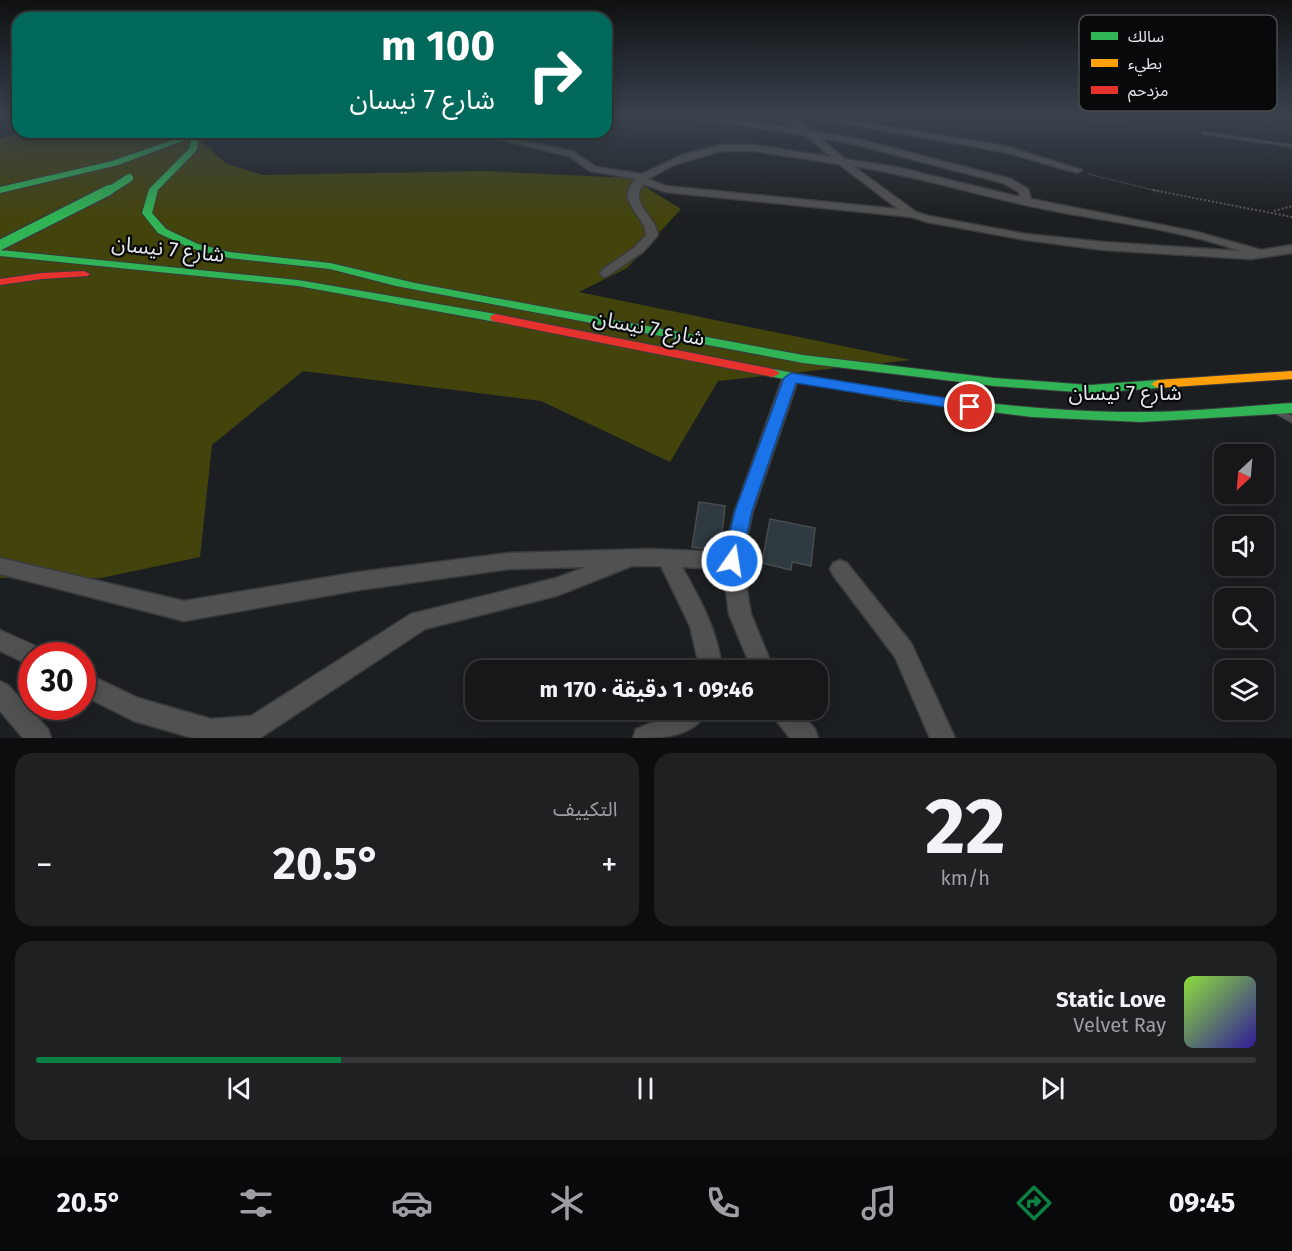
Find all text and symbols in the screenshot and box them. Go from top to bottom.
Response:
legend [1079,15,1277,111]
text: 100 m [381,21,495,71]
text: سالك [1128,27,1164,46]
icon: right [516,36,594,114]
text: بطيء [1128,54,1162,76]
text: مزدحم [1128,81,1168,103]
text: شارع 7 نيسان [349,84,495,116]
street label: شارع 7 نيسان [110,230,226,270]
street label: شارع 7 نيسان [591,304,707,354]
street label: شارع 7 نيسان [1068,380,1182,408]
pin [944,381,995,432]
icon: arrive [953,390,986,423]
north arrow [1214,444,1274,504]
map controls [1214,444,1274,720]
button: sound [1214,516,1274,576]
position arrow [700,529,764,593]
button: search [1214,588,1274,648]
speed limit sign: 30 [18,642,96,720]
button: layers [1214,660,1274,720]
text: 09:46 · 1 دقيقة · 170 m [539,676,754,703]
text: 22 [925,780,1006,874]
text: التكييف [553,797,618,821]
text: 20.5° [273,837,381,891]
text: − [36,845,53,885]
text: + [601,845,618,885]
text: km/h [941,866,990,890]
text: Static Love [1056,986,1166,1013]
text: Velvet Ray [1073,1013,1166,1037]
icon: previous [223,1072,256,1105]
icon: pause [629,1072,662,1105]
icon: next [1036,1072,1069,1105]
icon: filters [235,1182,277,1224]
icon: car [391,1182,433,1224]
icon: climate [546,1182,588,1224]
icon: phone [702,1182,744,1224]
icon: music [858,1182,900,1224]
icon: directions [1013,1182,1055,1224]
text: 20.5° [57,1187,122,1219]
text: 09:45 [1169,1187,1235,1219]

